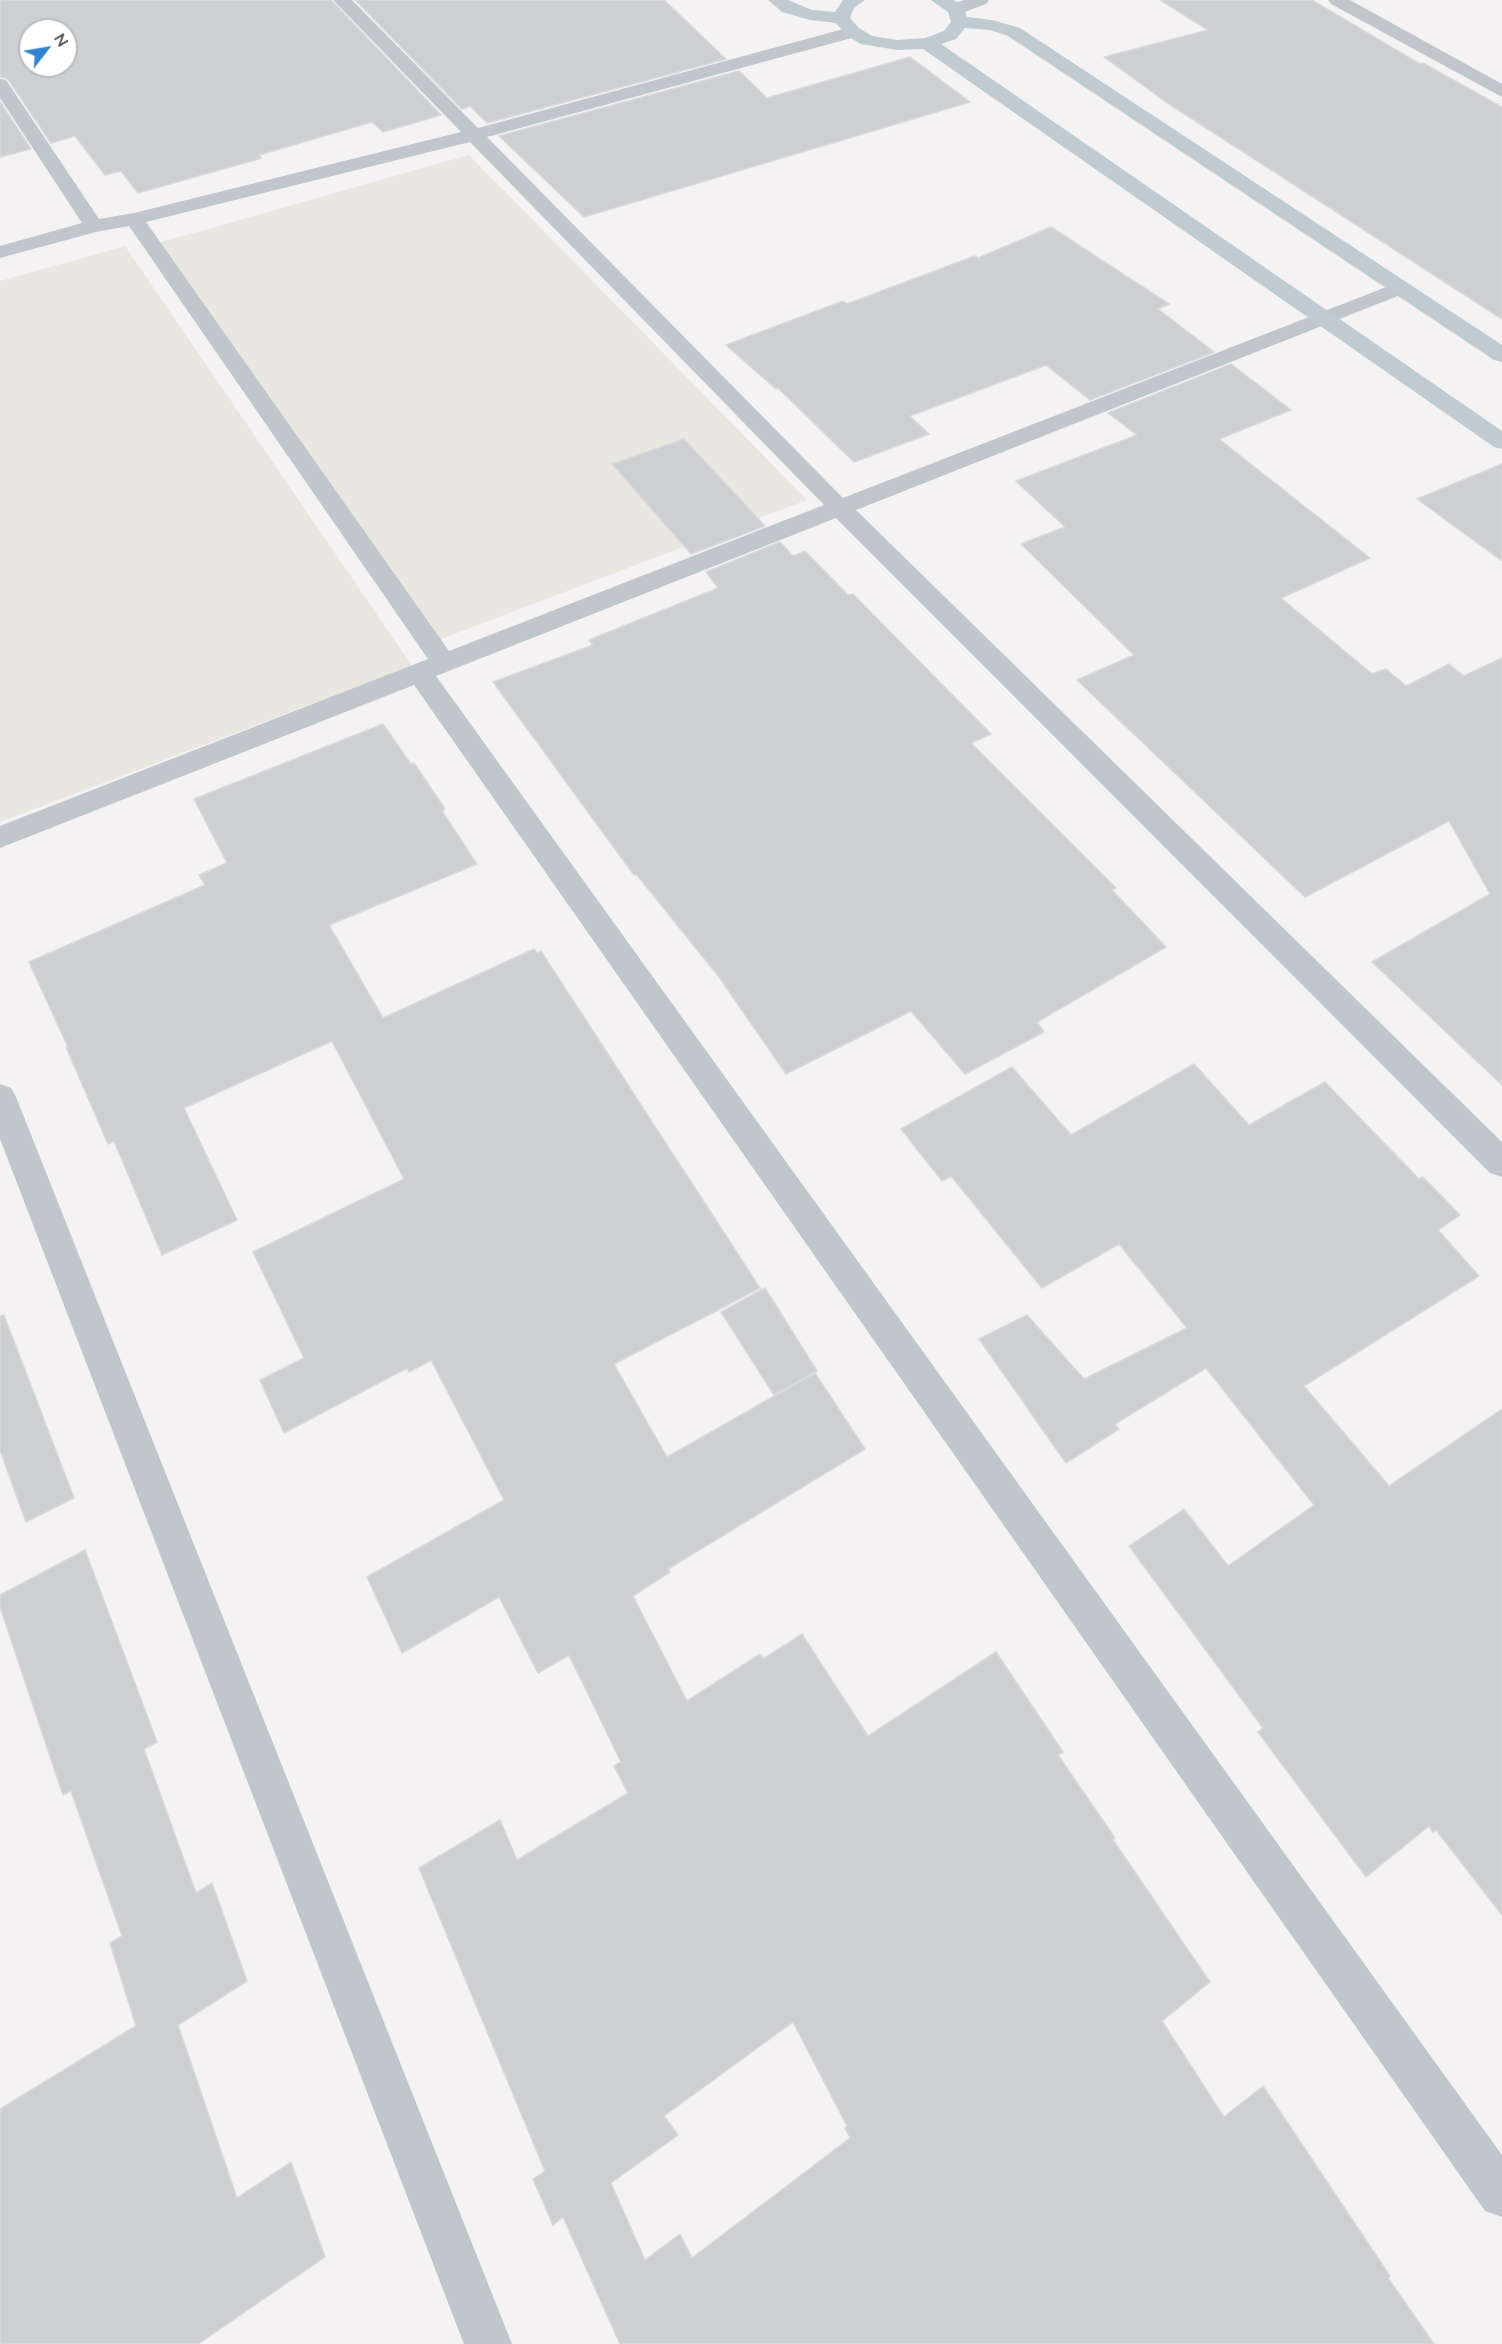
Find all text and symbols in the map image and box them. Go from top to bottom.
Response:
north arrow [18,18,78,78]
text: N [50,29,73,50]

